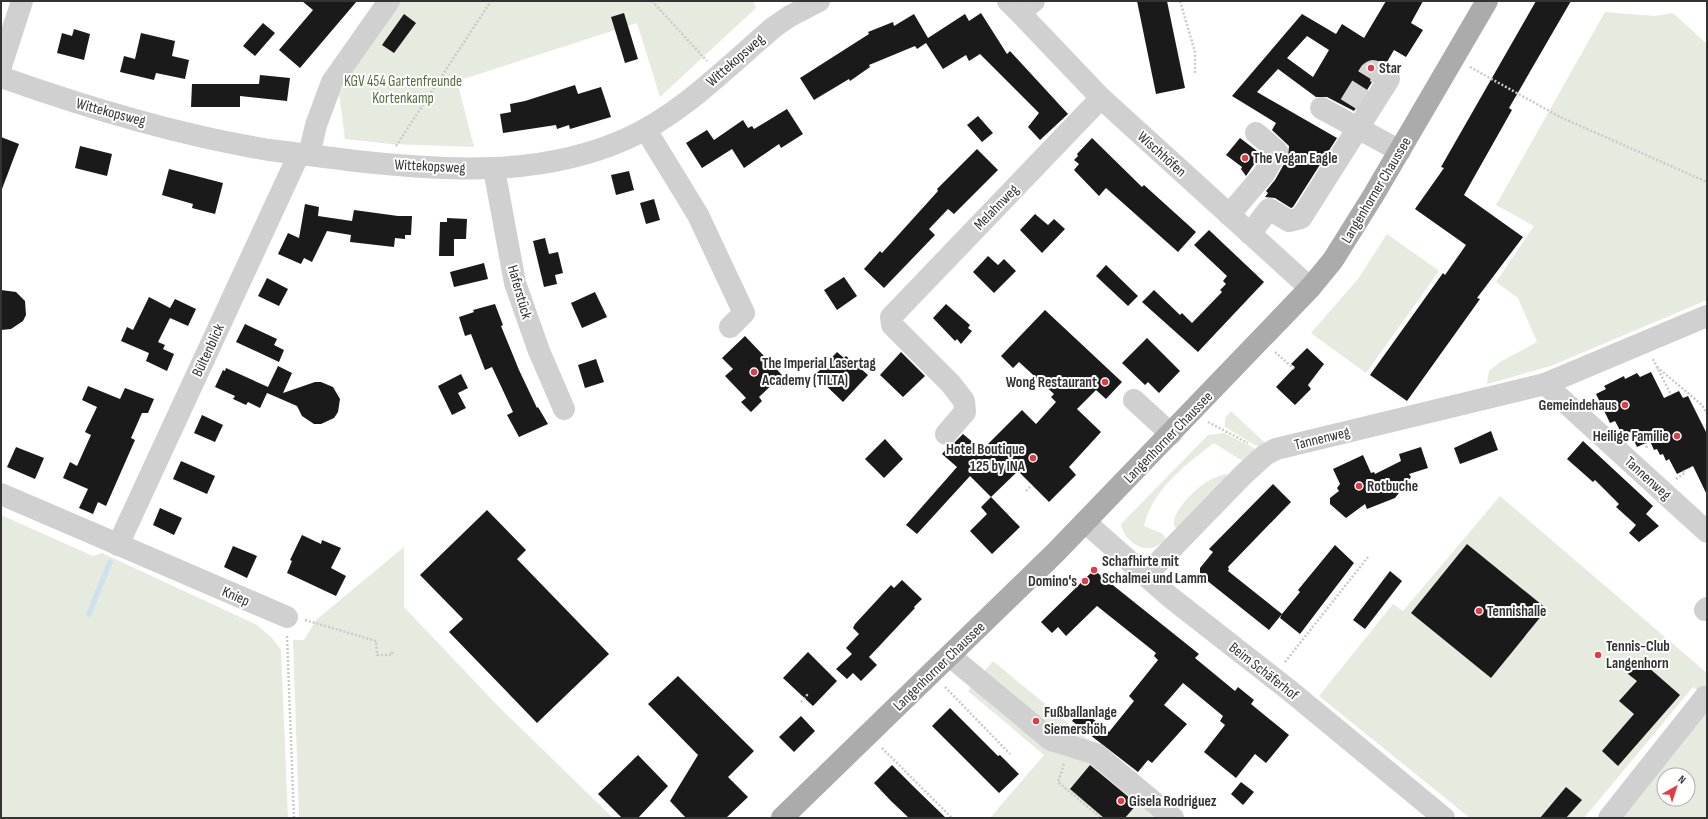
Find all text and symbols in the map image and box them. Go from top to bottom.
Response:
street label: Wittekopsweg [702,30,768,91]
place label: Star [1379,59,1402,78]
marker: Star [1366,63,1376,73]
park label: KGV 454 Gartenfreunde Kortenkamp [344,72,462,108]
street label: Wittekopsweg [74,94,148,131]
street label: Wischhöfen [1133,127,1190,181]
street label: Langenhorner Chaussee [1337,134,1416,247]
place label: The Vegan Eagle [1253,149,1338,168]
marker: The Vegan Eagle [1240,153,1250,163]
street label: Wittekopsweg [394,155,466,178]
street label: Melahnweg [970,180,1023,234]
street label: Haferstück [503,263,536,322]
street label: Bültenblick [188,320,229,380]
place label: The Imperial Lasertag Academy (TILTA) [761,354,876,390]
marker: The Imperial Lasertag Academy (TILTA) [749,367,759,377]
place label: Wong Restaurant [1006,373,1097,392]
marker: Wong Restaurant [1100,377,1110,387]
street label: Langenhorner Chaussee [1120,387,1217,487]
place label: Gemeindehaus [1539,396,1617,415]
marker: Gemeindehaus [1620,400,1630,410]
street label: Tannenweg [1292,422,1352,455]
place label: Heilige Familie [1593,427,1669,446]
marker: Heilige Familie [1672,431,1682,441]
place label: Hotel Boutique 125 by INA [946,440,1026,476]
street label: Tannenweg [1620,452,1675,504]
marker: Hotel Boutique 125 by INA [1028,453,1038,463]
place label: Rotbuche [1367,477,1418,496]
marker: Rotbuche [1354,481,1364,491]
place label: Schafhirte mit Schalmei und Lamm [1102,552,1207,588]
marker: Schafhirte mit Schalmei und Lamm [1089,565,1099,575]
place label: Domino's [1028,572,1077,591]
marker: Domino's [1080,576,1090,586]
street label: Kniep [219,582,252,611]
place label: Tennishalle [1487,602,1546,621]
marker: Tennishalle [1474,606,1484,616]
street label: Langenhorner Chaussee [889,618,989,715]
place label: Tennis-Club Langenhorn [1606,637,1670,673]
street label: Beim Schäferhof [1225,638,1303,705]
marker: Tennis-Club Langenhorn [1593,650,1603,660]
place label: Fußballanlage Siemershöh [1044,703,1117,739]
marker: Fußballanlage Siemershöh [1031,716,1041,726]
north arrow [1656,767,1696,807]
text: N [1676,773,1688,787]
place label: Gisela Rodriguez [1129,792,1217,811]
marker: Gisela Rodriguez [1116,796,1126,806]

